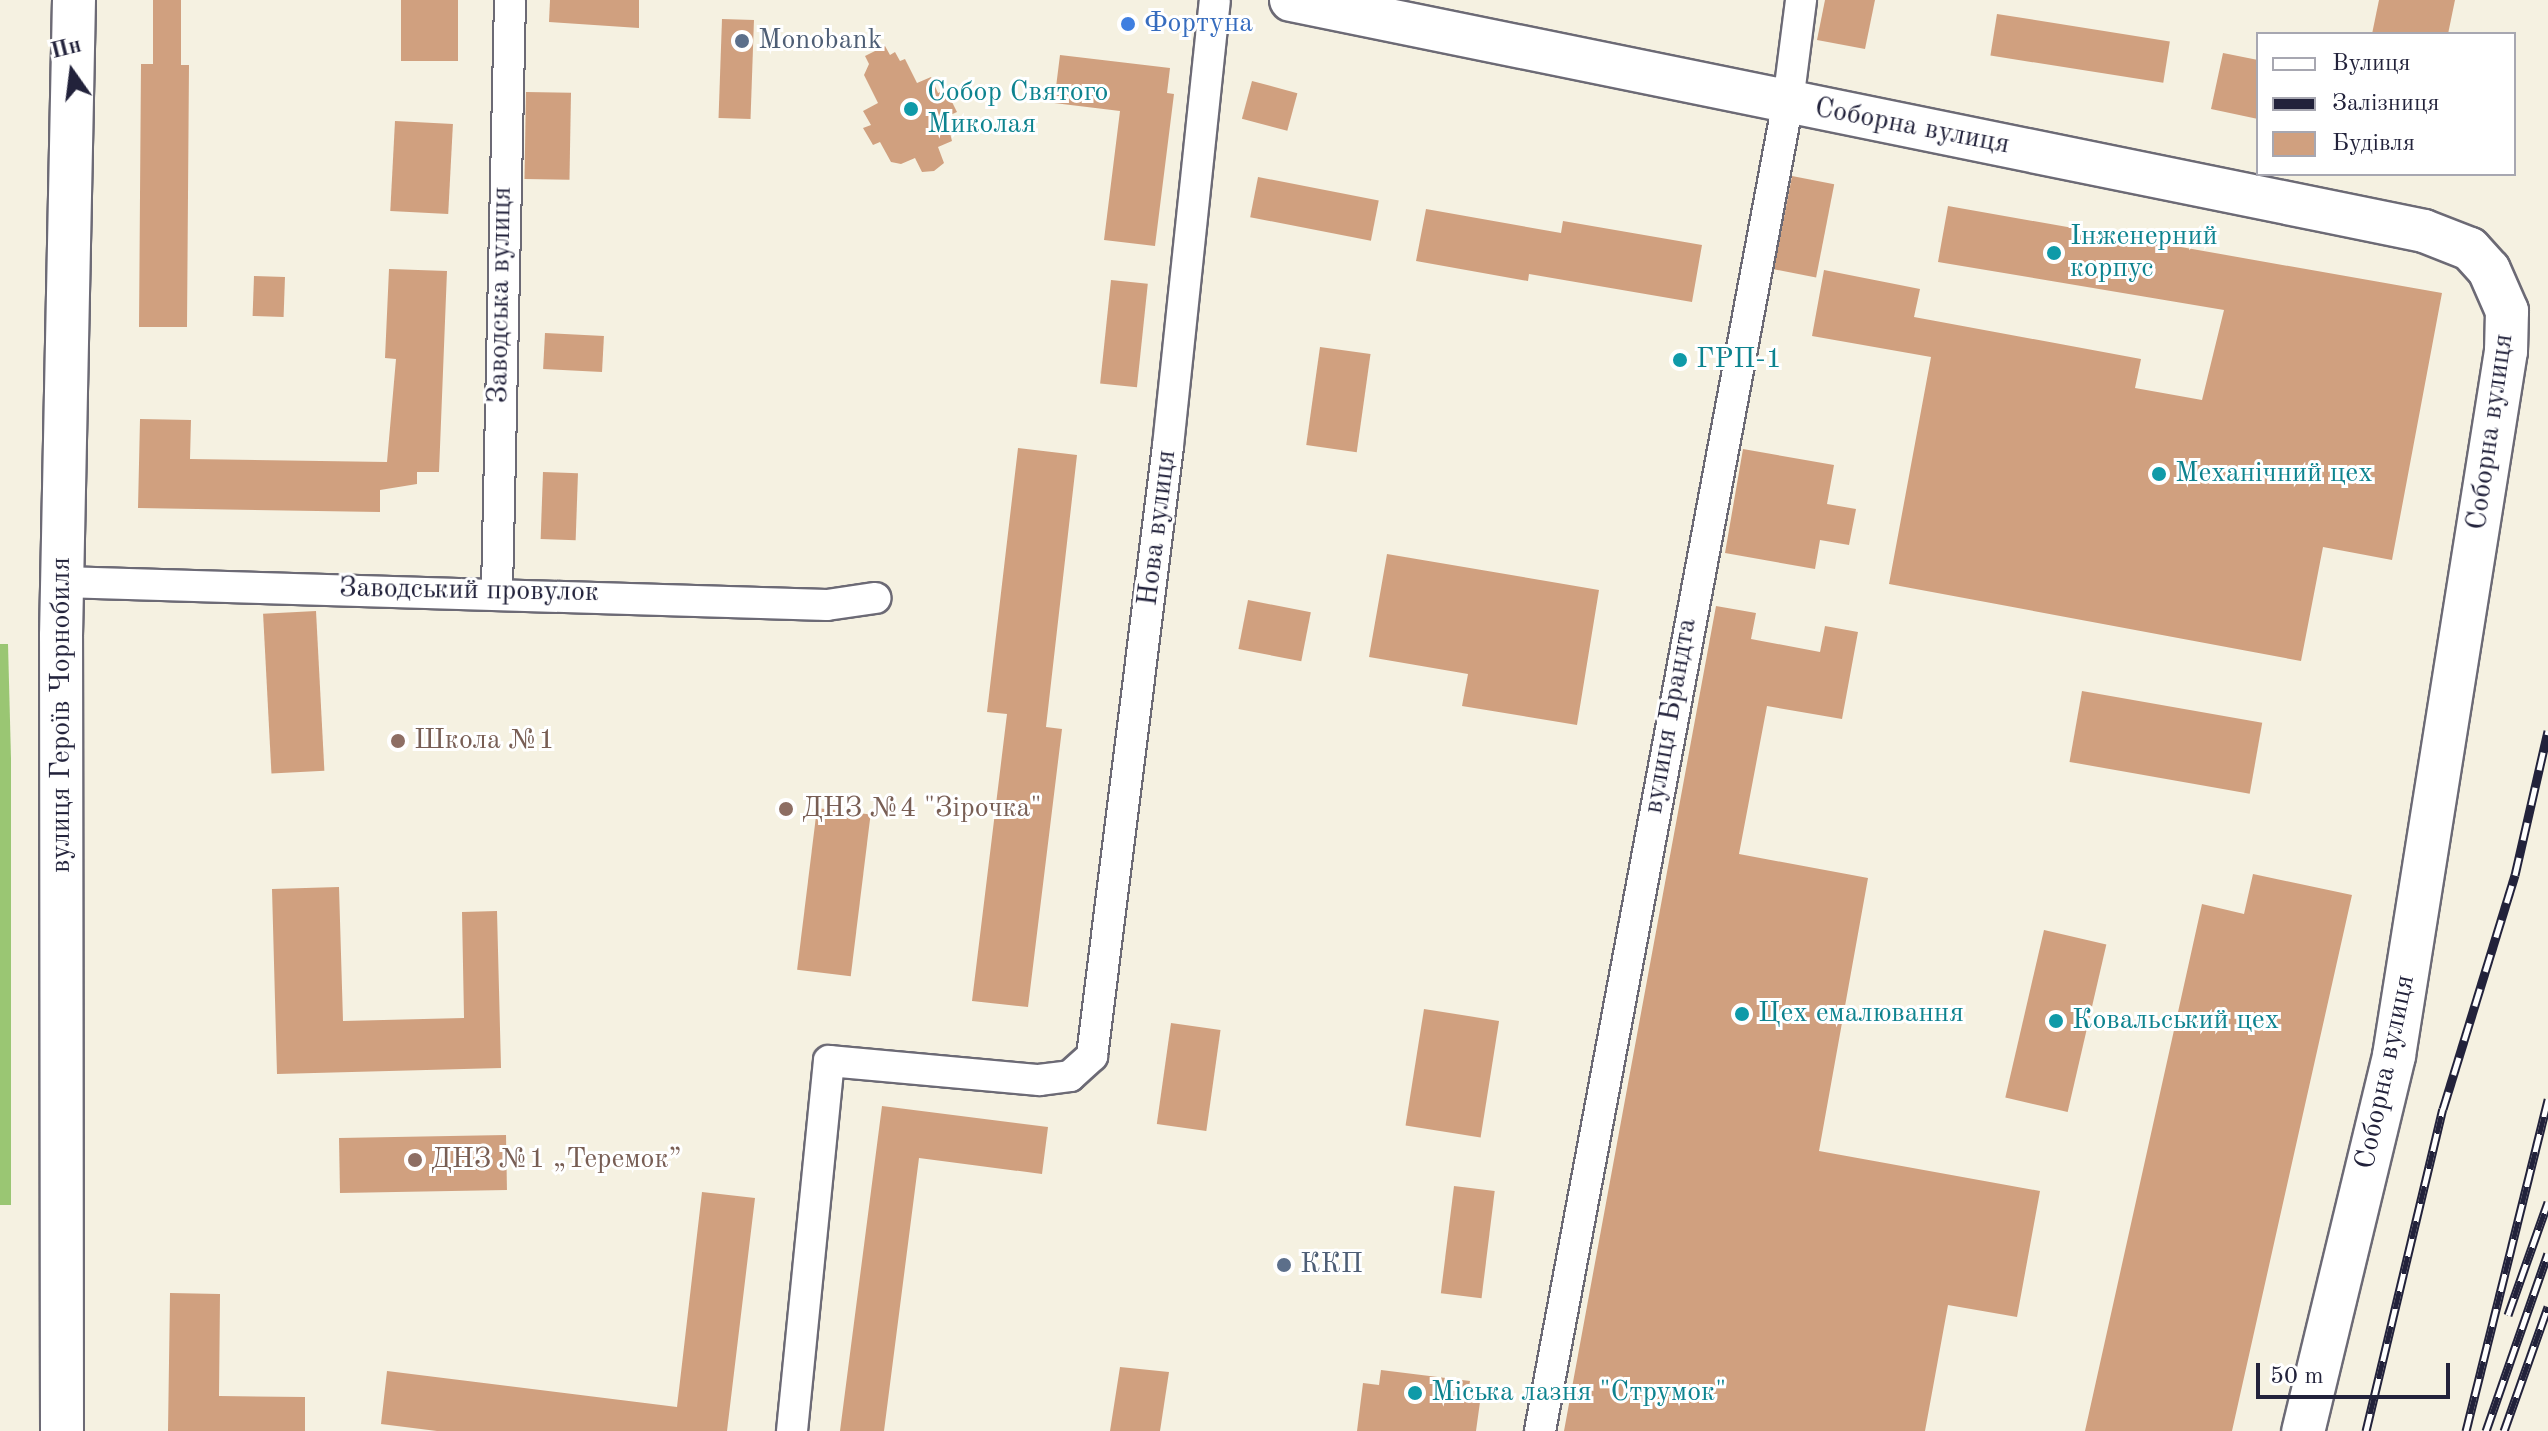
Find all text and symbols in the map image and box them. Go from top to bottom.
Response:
place label: Фортуна [1144,7,1253,41]
marker: Фортуна [1119,15,1137,33]
place label: Monobank [758,24,882,58]
north arrow [32,32,112,112]
marker: Monobank [733,32,751,50]
legend [2256,32,2516,176]
text: Пн [49,34,84,63]
text: Вулиця [2332,52,2411,76]
place label: Собор Святого Миколая [927,76,1108,142]
street label: Соборна вулиця [1812,92,2012,162]
text: Залізниця [2332,92,2440,116]
marker: Собор Святого Миколая [902,100,920,118]
text: Будівля [2332,132,2415,156]
street label: Заводська вулиця [482,186,520,404]
place label: Інженерний корпус [2070,220,2218,286]
marker: Інженерний корпус [2045,244,2063,262]
street label: Соборна вулиця [2461,332,2521,532]
place label: ГРП-1 [1696,343,1782,377]
marker: ГРП-1 [1671,351,1689,369]
street label: Нова вулиця [1132,448,1184,608]
place label: Механічний цех [2175,457,2373,491]
marker: Механічний цех [2150,465,2168,483]
street label: вулиця Героїв Чорнобиля [45,557,79,873]
street label: Заводський провулок [339,572,599,610]
street label: вулиця Брандта [1637,616,1705,816]
place label: Школа №1 [414,724,555,758]
marker: Школа №1 [389,732,407,750]
place label: ДНЗ №4 "Зірочка" [802,792,1041,826]
marker: ДНЗ №4 "Зірочка" [777,800,795,818]
street label: Соборна вулиця [2349,972,2423,1172]
place label: Цех емалювання [1758,997,1964,1031]
place label: Ковальський цех [2072,1004,2279,1038]
marker: Цех емалювання [1733,1005,1751,1023]
marker: Ковальський цех [2047,1012,2065,1030]
place label: ДНЗ №1 „Теремок” [431,1143,682,1177]
marker: ДНЗ №1 „Теремок” [406,1151,424,1169]
place label: ККП [1300,1248,1363,1282]
marker: ККП [1275,1256,1293,1274]
scale bar [2260,1347,2454,1397]
text: 50 m [2270,1365,2324,1389]
place label: Міська лазня "Струмок" [1431,1376,1726,1410]
marker: Міська лазня "Струмок" [1406,1384,1424,1402]

